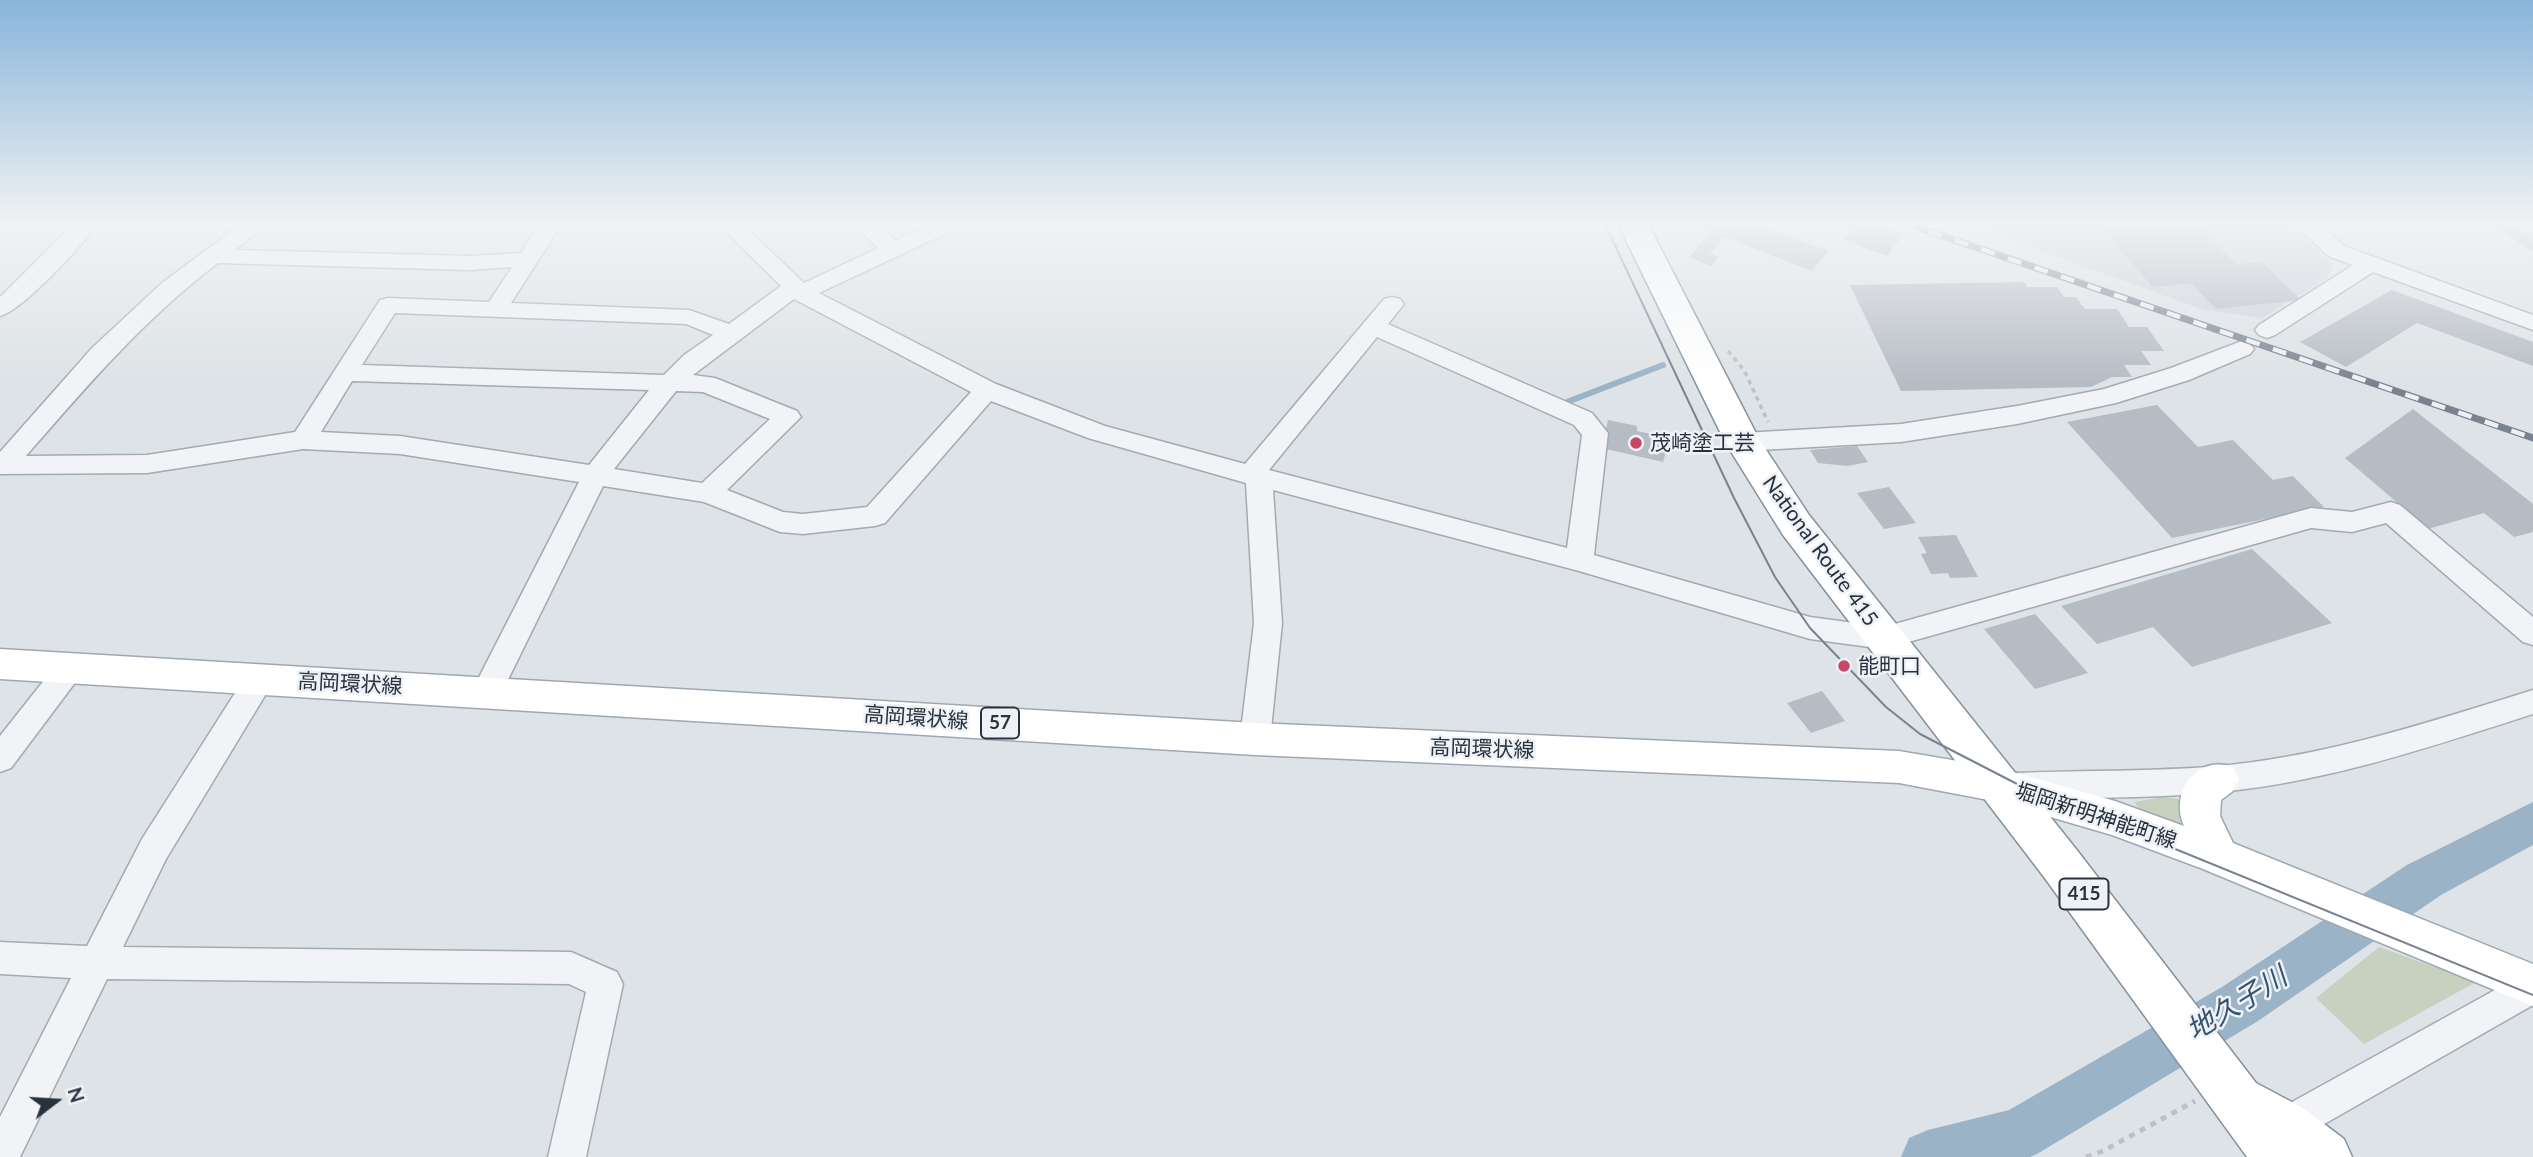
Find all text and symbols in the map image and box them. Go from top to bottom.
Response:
place label: 茂崎塗工芸 [1650,430,1755,456]
marker: 茂崎塗工芸 [1628,435,1644,451]
street label: National Route 415 [1757,471,1883,631]
place label: 能町口 [1858,653,1921,679]
marker: 能町口 [1836,658,1852,674]
street label: 高岡環状線 [297,669,403,699]
street label: 高岡環状線 [863,702,969,734]
road number: 57 [981,708,1019,738]
street label: 高岡環状線 [1429,735,1535,763]
street label: 堀岡新明神能町線 [2012,778,2180,854]
road number: 415 [2060,878,2108,909]
water label: 地久子川 [2181,960,2293,1048]
north arrow [21,1066,91,1136]
text: N [63,1084,90,1105]

